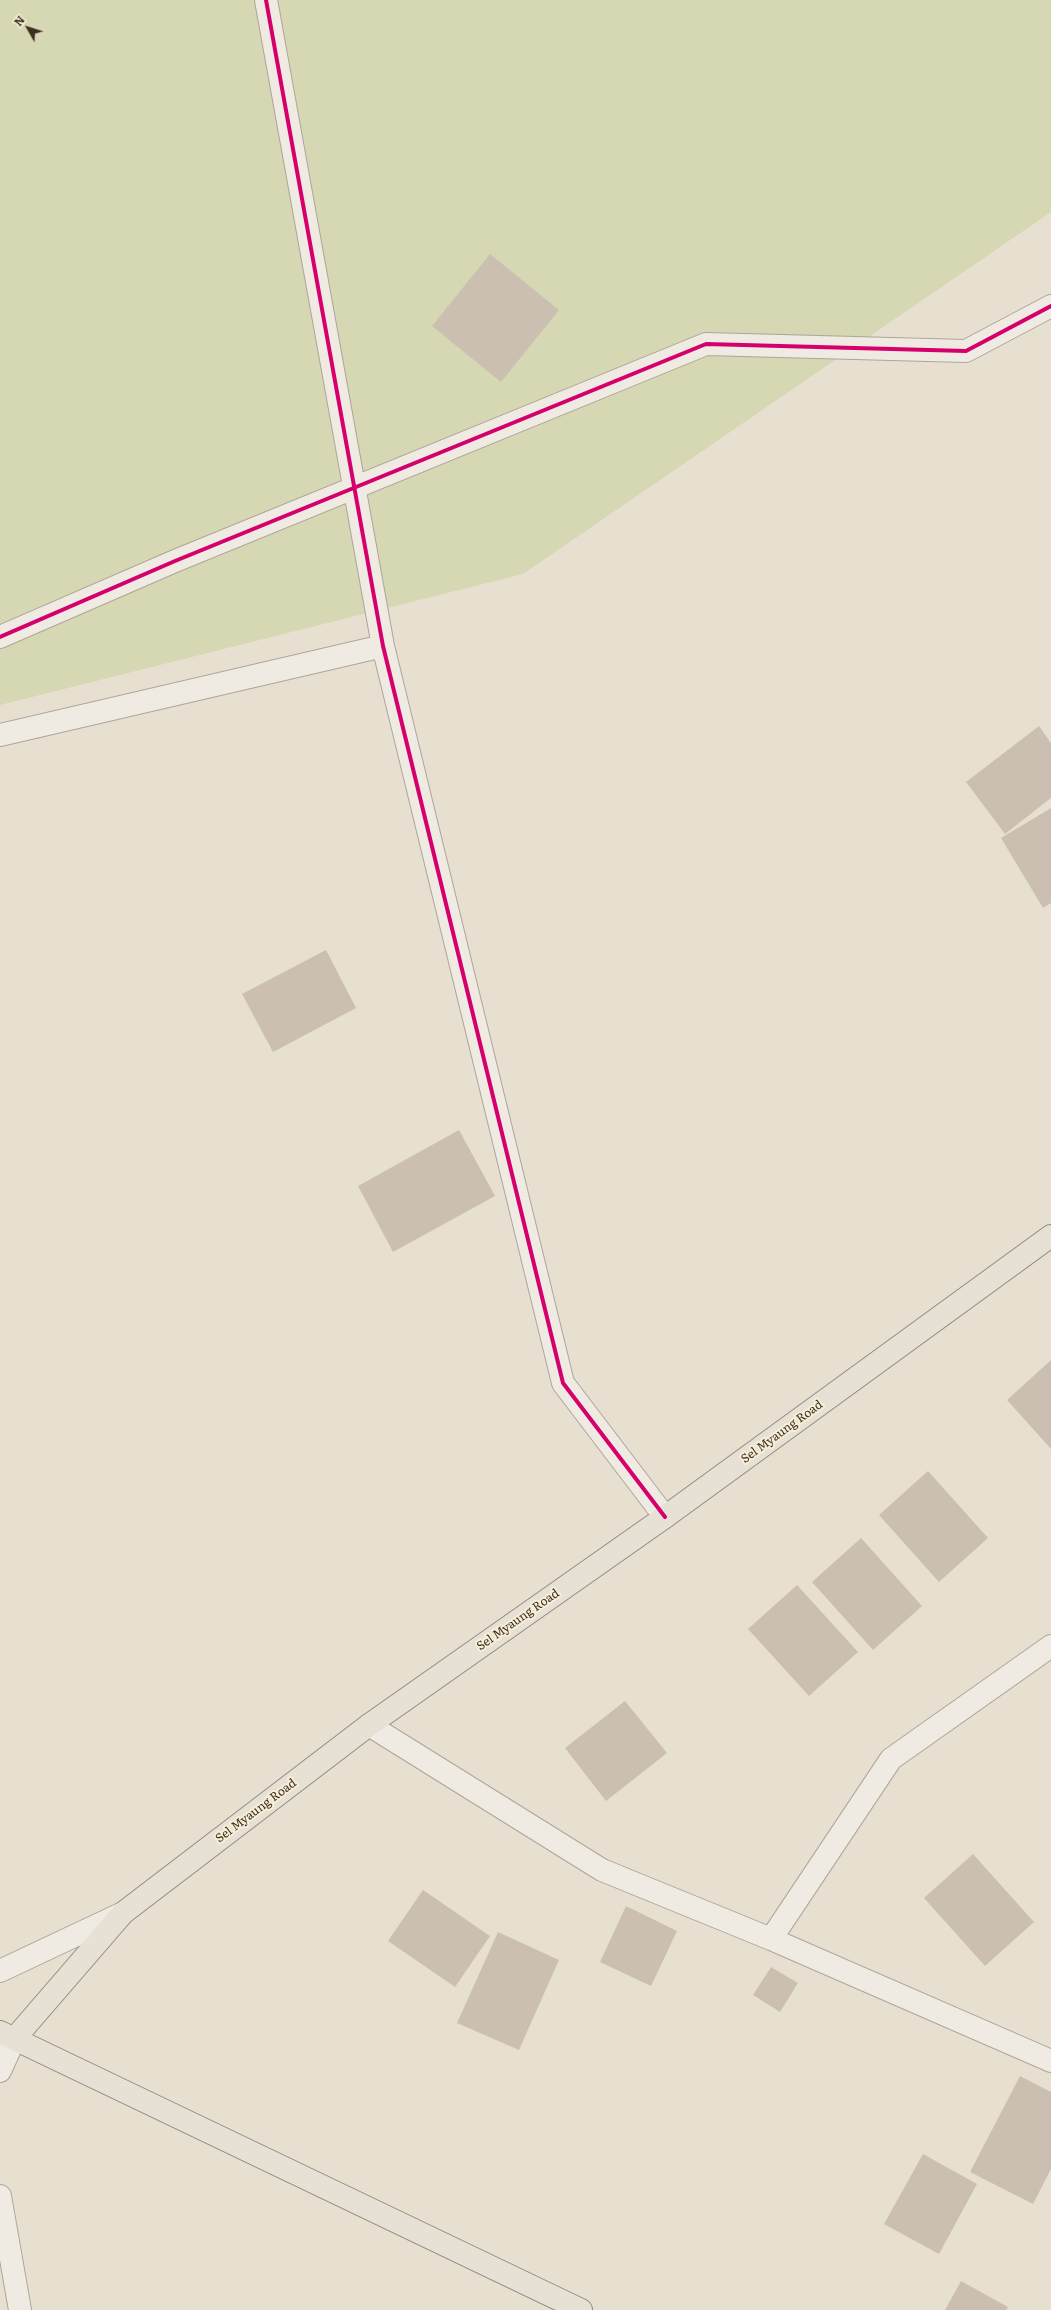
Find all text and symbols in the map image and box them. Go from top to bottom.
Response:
north arrow [8,8,48,48]
text: N [10,12,28,29]
street label: Sel Myaung Road [738,1398,826,1466]
street label: Sel Myaung Road [474,1586,562,1654]
street label: Sel Myaung Road [213,1776,299,1846]

